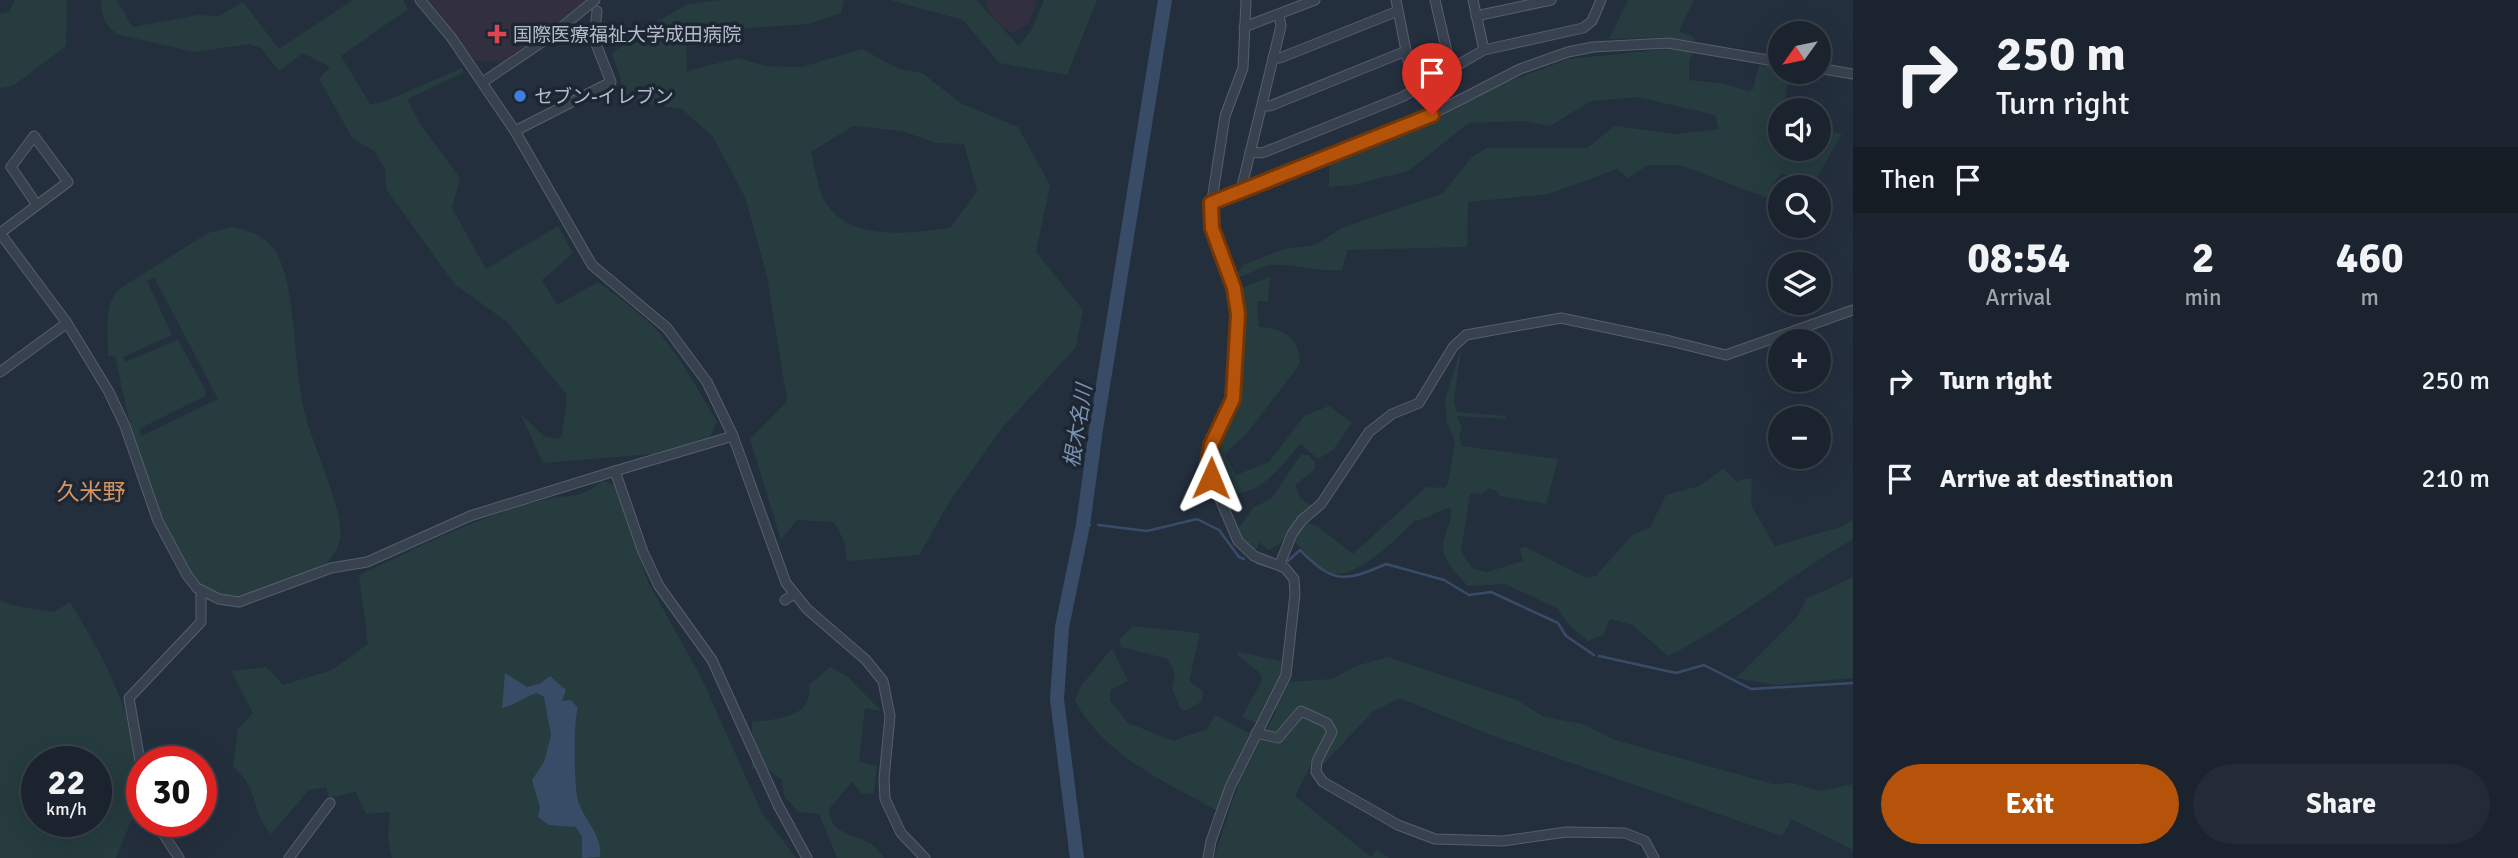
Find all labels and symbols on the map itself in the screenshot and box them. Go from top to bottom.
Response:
north arrow [1768,21,1830,84]
place label: 国際医療福祉大学成田病院 [513,23,741,47]
marker: 国際医療福祉大学成田病院 [487,24,507,44]
pin [1402,43,1462,115]
place label: セブン-イレブン [534,85,674,109]
marker: セブン-イレブン [512,88,528,104]
water label: 根木名川 [1059,381,1098,470]
position arrow [1174,441,1248,515]
district label: 久米野 [57,478,126,507]
speed limit sign: 30 [126,746,217,837]

